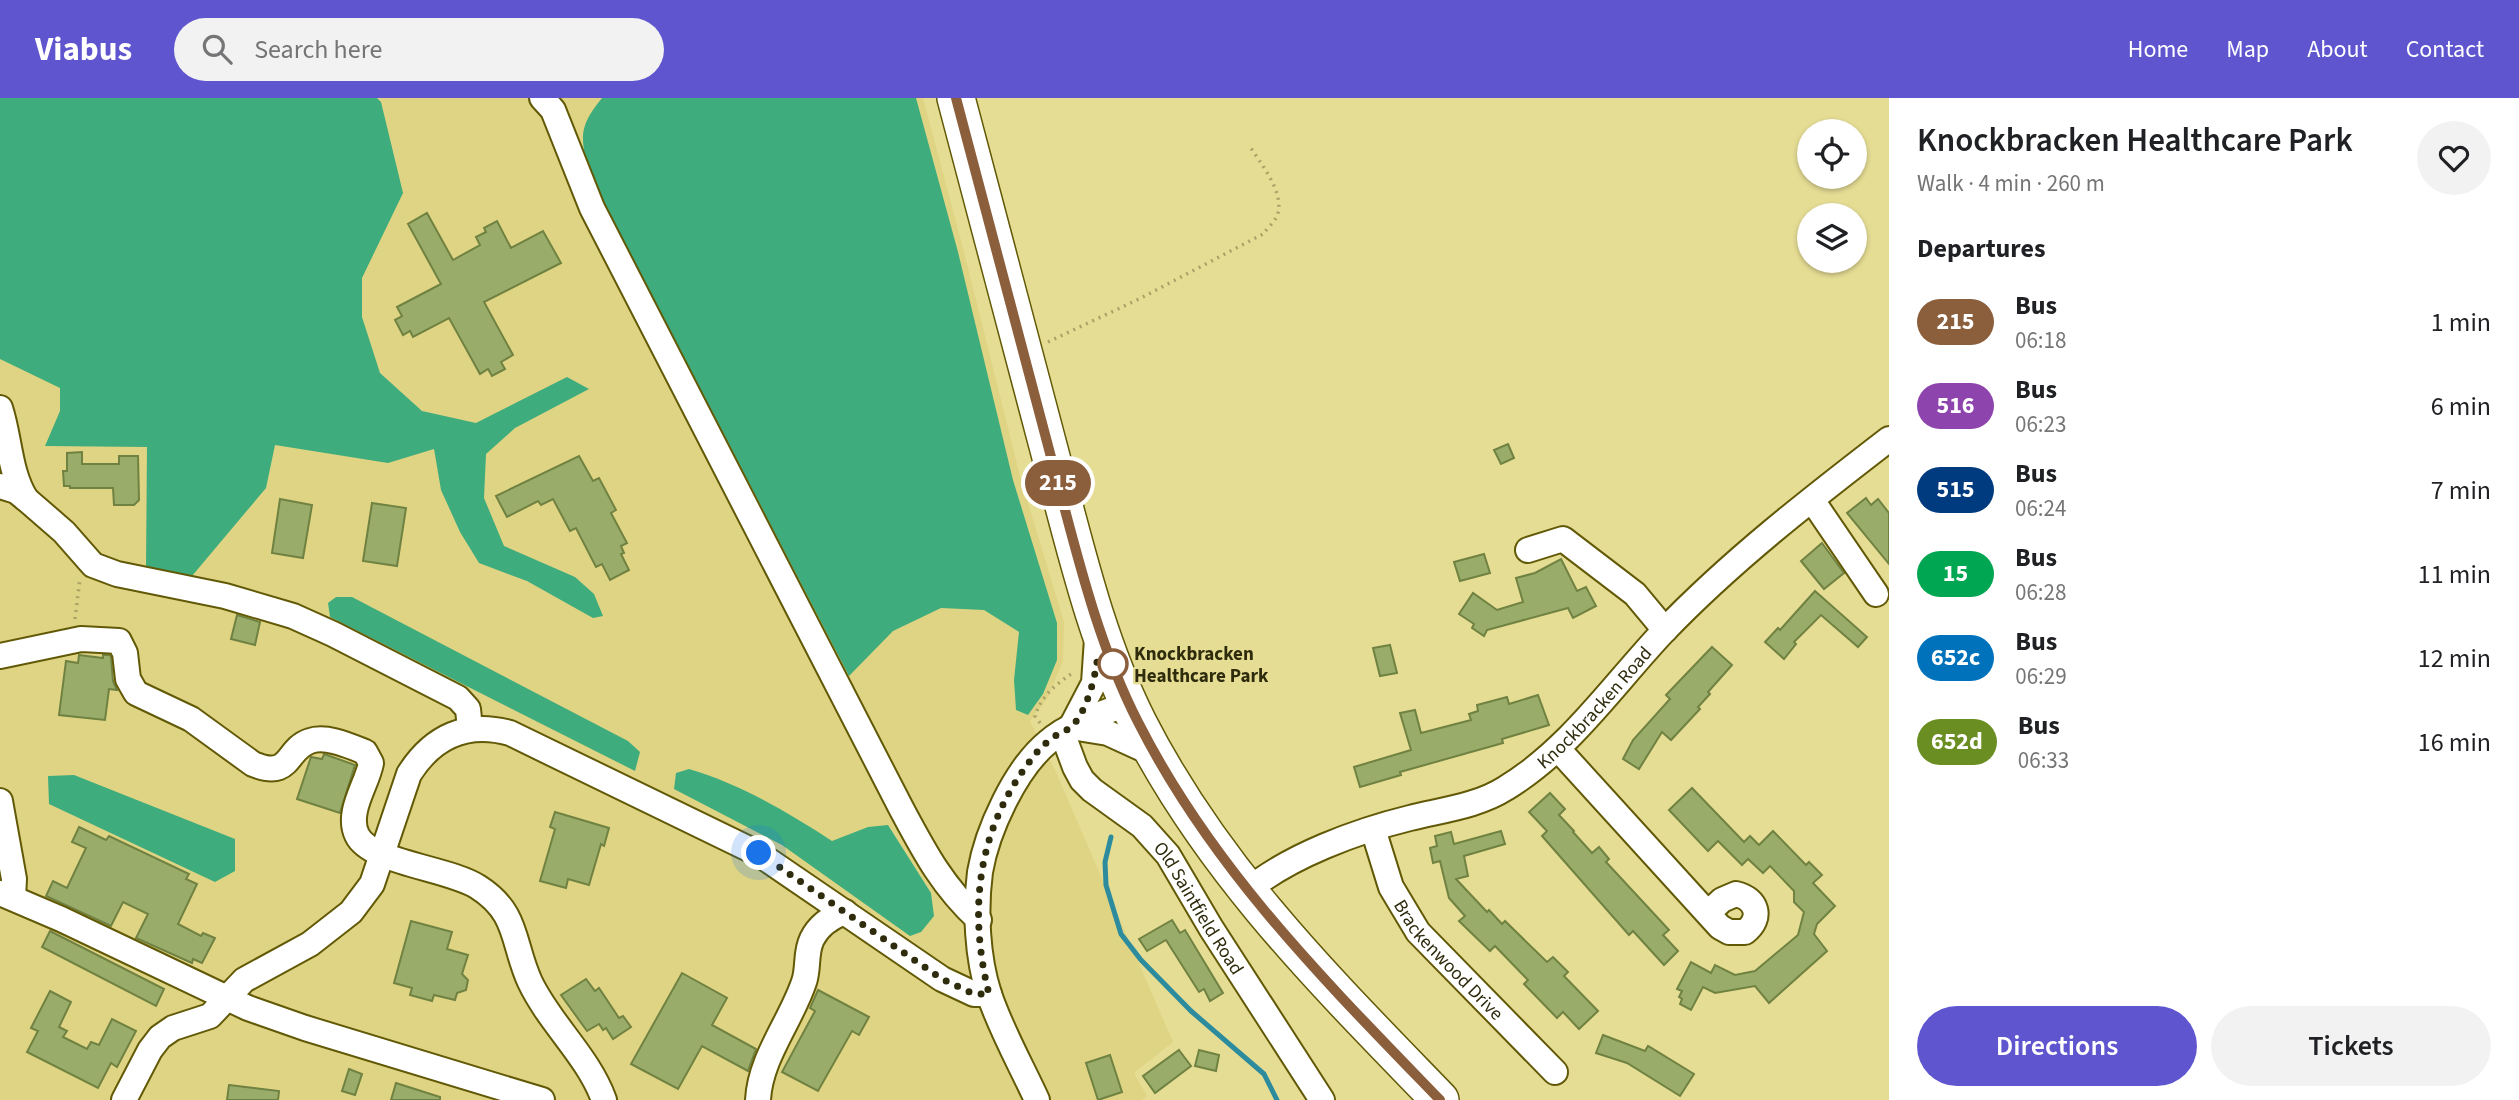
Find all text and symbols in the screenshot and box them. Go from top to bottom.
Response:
search box [174,18,664,81]
text: Viabus [35,26,132,73]
icon: search [198,30,236,68]
text: Search here [254,31,382,68]
text: Home [2128,32,2188,67]
text: Map [2226,32,2269,67]
text: About [2307,32,2368,67]
text: Contact [2406,32,2484,67]
text: Knockbracken Healthcare Park [1917,117,2353,164]
map controls [1797,119,1867,273]
button: locate [1797,119,1867,189]
button: heart [2417,121,2491,195]
text: Walk · 4 min · 260 m [1917,167,2105,200]
button: layers [1797,203,1867,273]
text: Departures [1917,230,2045,267]
text: Bus [2015,287,2057,324]
text: 215 [1936,304,1975,339]
text: 1 min [2431,304,2491,341]
text: 06:18 [2015,324,2066,357]
text: Bus [2015,371,2057,408]
text: 516 [1936,388,1975,423]
text: 6 min [2431,388,2491,425]
text: 06:23 [2015,408,2066,441]
text: Bus [2015,455,2057,492]
line badge: 215 [1018,460,1098,506]
text: 215 [1039,465,1077,500]
text: 515 [1936,472,1975,507]
text: 7 min [2431,472,2491,509]
text: 06:24 [2015,492,2066,525]
text: Bus [2015,539,2057,576]
text: 15 [1943,556,1968,591]
text: 11 min [2418,556,2491,593]
text: 06:28 [2015,576,2066,609]
text: Bus [2015,623,2057,660]
text: 652c [1931,640,1980,675]
text: 12 min [2418,640,2491,677]
place label: Knockbracken Healthcare Park [1134,641,1269,690]
street label: Knockbracken Road [1532,641,1659,776]
marker: Knockbracken Healthcare Park [1098,649,1128,679]
text: 06:29 [2015,660,2067,693]
text: Bus [2018,707,2060,744]
text: 652d [1931,724,1983,759]
text: 16 min [2418,724,2491,761]
text: 06:33 [2018,744,2069,777]
your location [741,835,776,870]
street label: Old Saintfield Road [1147,836,1250,981]
street label: Brackenwood Drive [1386,895,1509,1027]
button: Directions [1917,1006,2197,1086]
button: Tickets [2211,1006,2491,1086]

